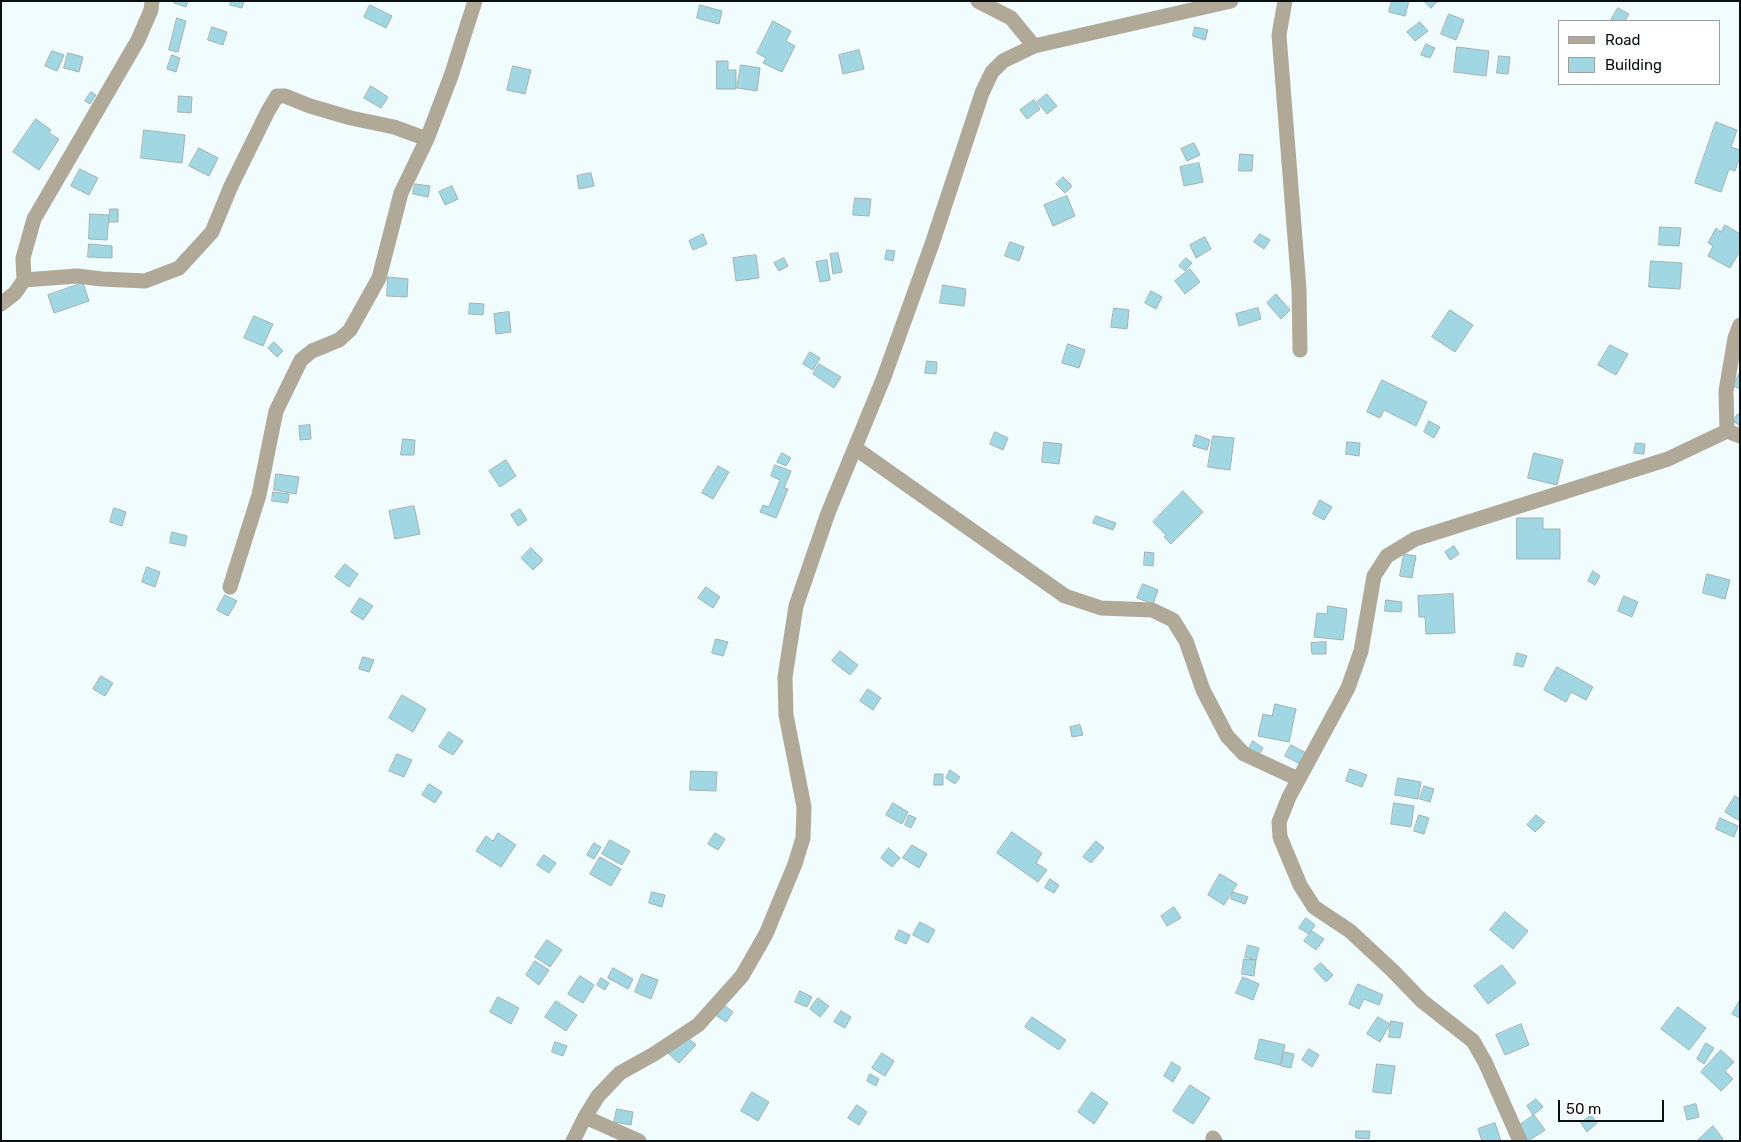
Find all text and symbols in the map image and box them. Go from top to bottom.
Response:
legend [1558,20,1721,85]
text: Road [1605,31,1641,49]
text: Building [1605,56,1662,74]
scale bar [1561,1090,1667,1122]
text: 50 m [1566,1100,1601,1118]

